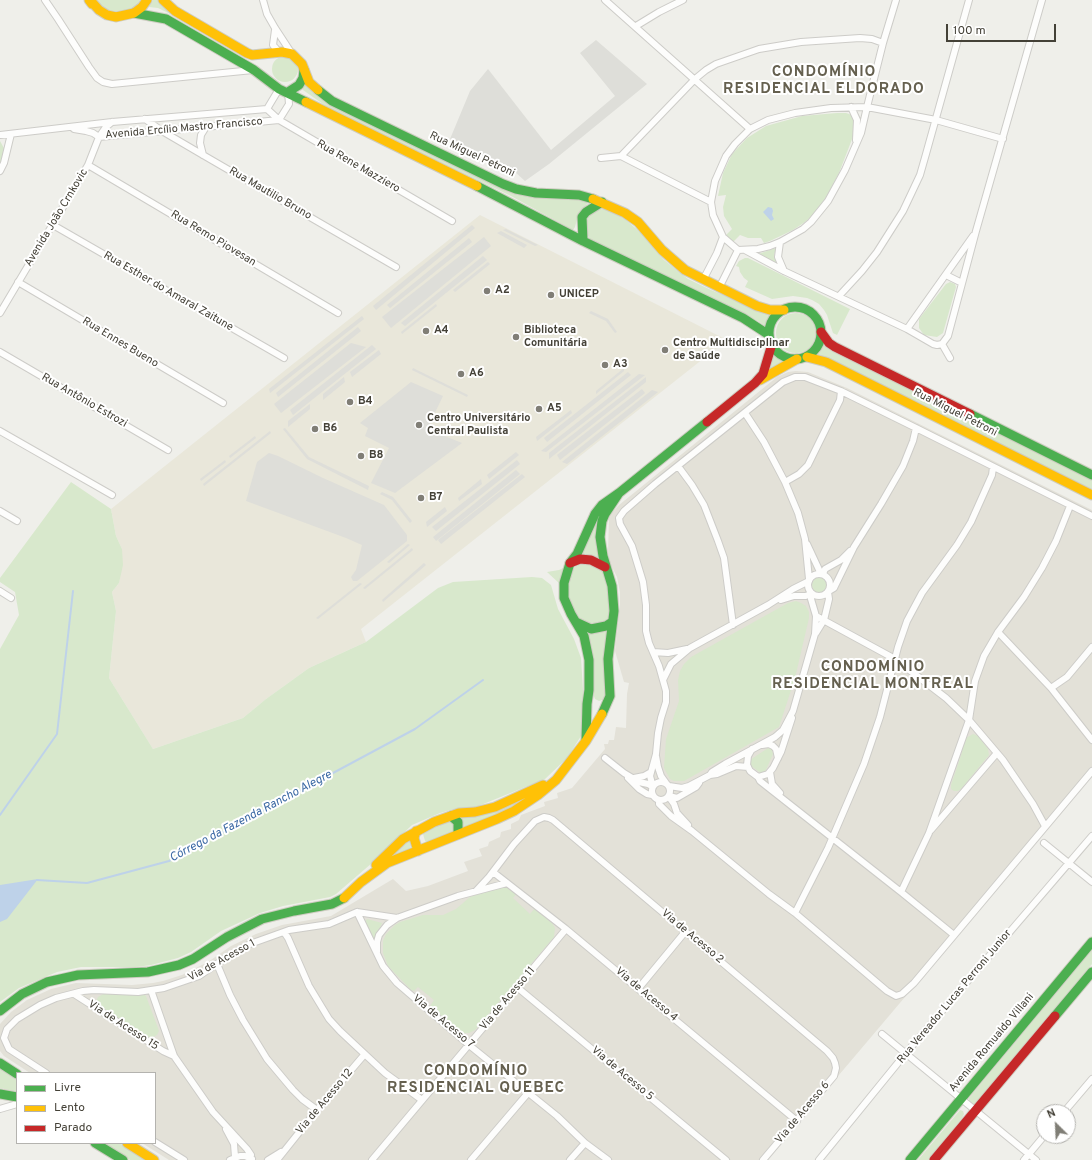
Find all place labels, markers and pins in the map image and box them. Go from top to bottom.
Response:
place label: A2 [495,284,510,298]
marker: A2 [482,286,492,296]
place label: UNICEP [559,288,599,302]
marker: UNICEP [546,290,556,300]
place label: A4 [434,324,449,338]
place label: Biblioteca Comunitária [524,324,587,350]
marker: A4 [421,326,431,336]
marker: Biblioteca Comunitária [511,332,521,342]
place label: Centro Multidisciplinar de Saúde [673,337,789,363]
marker: Centro Multidisciplinar de Saúde [660,345,670,355]
place label: A3 [613,358,627,372]
marker: A3 [600,360,610,370]
place label: A6 [469,367,484,381]
marker: A6 [456,369,466,379]
place label: B4 [358,395,373,409]
marker: B4 [345,397,355,407]
place label: A5 [547,402,562,416]
marker: A5 [534,404,544,414]
place label: Centro Universitário Central Paulista [427,412,531,438]
marker: Centro Universitário Central Paulista [414,420,424,430]
place label: B6 [323,422,337,436]
marker: B6 [310,424,320,434]
place label: B8 [369,449,384,463]
marker: B8 [356,451,366,461]
place label: B7 [429,491,442,505]
marker: B7 [416,493,426,503]

